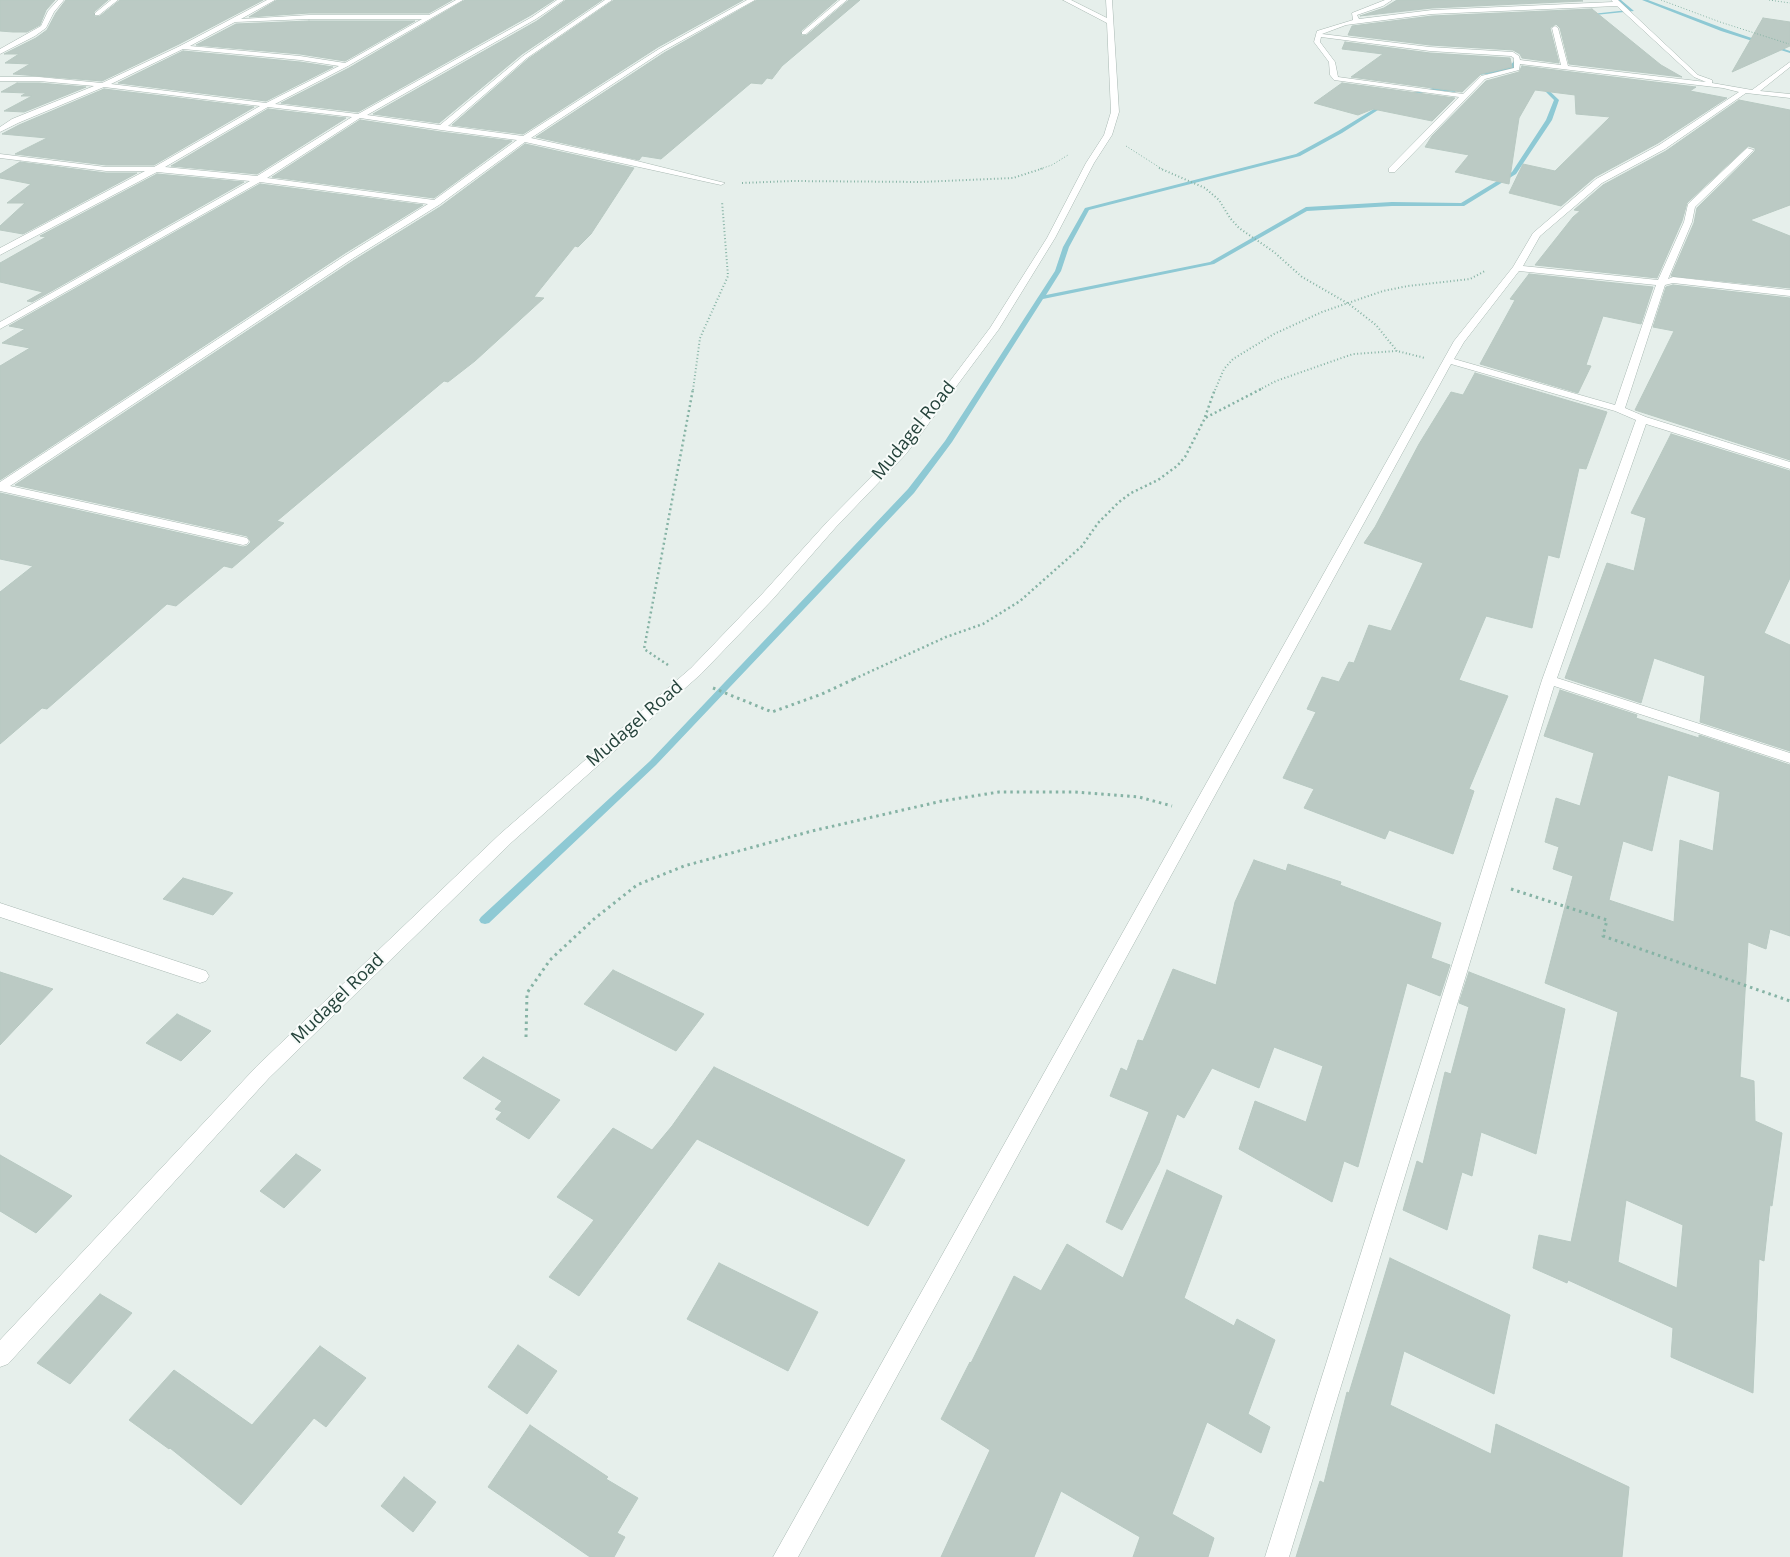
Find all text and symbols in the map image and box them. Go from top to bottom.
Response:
street label: Mudagel Road [868,377,960,485]
street label: Mudagel Road [583,676,687,772]
street label: Mudagel Road [287,949,389,1049]

